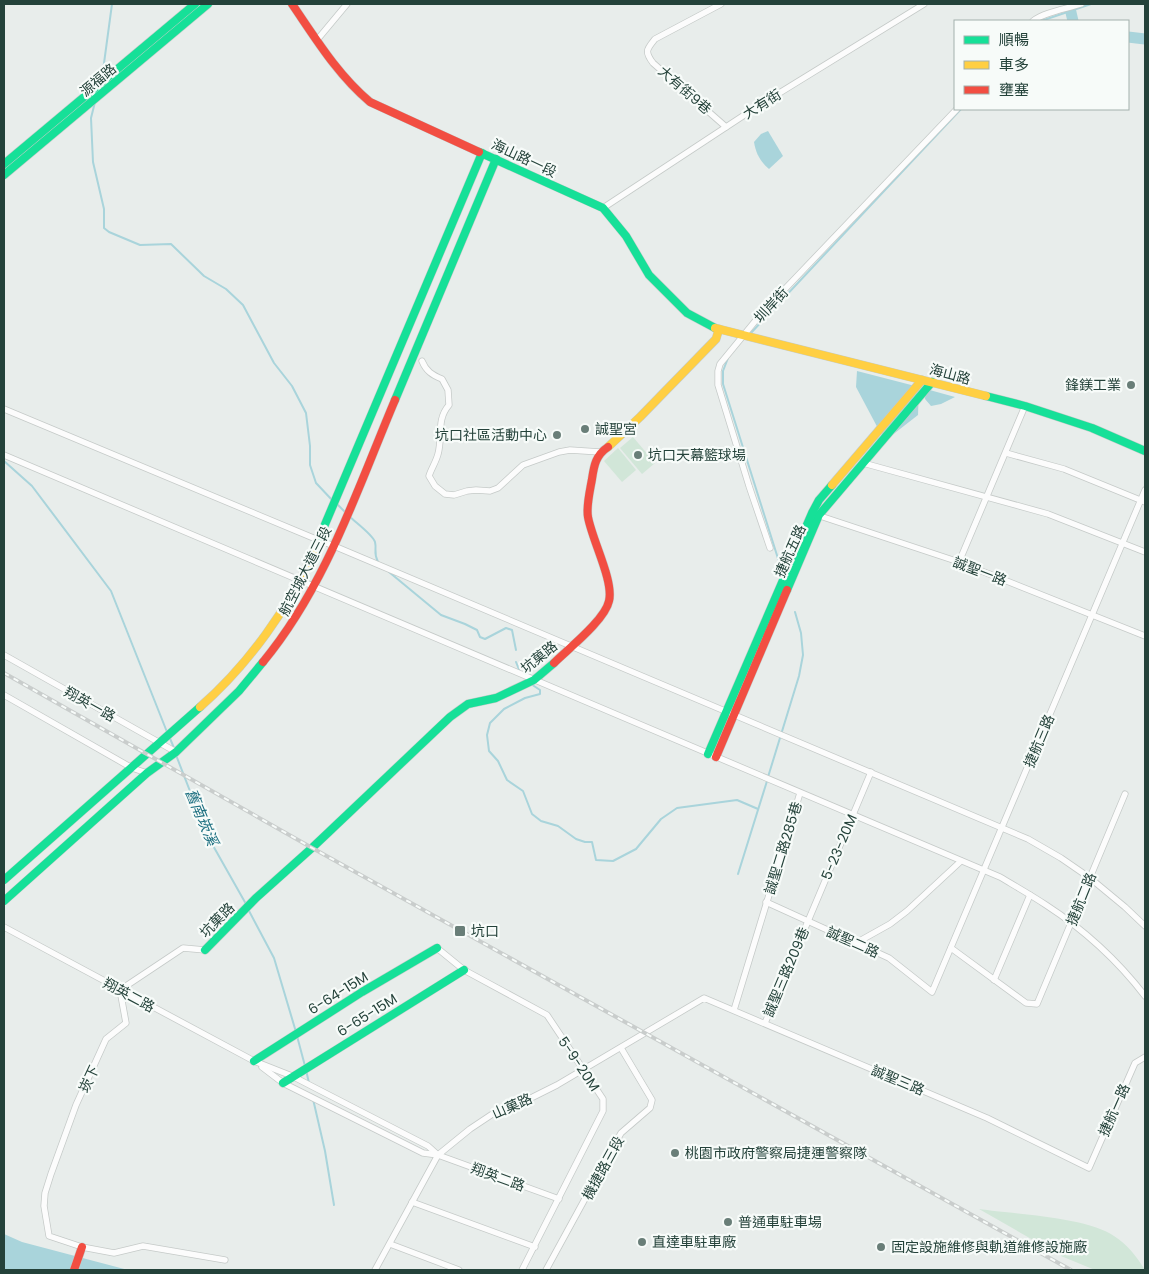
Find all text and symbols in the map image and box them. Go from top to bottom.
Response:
legend [954,20,1129,110]
text: 順暢 [999,29,1029,50]
text: 車多 [999,54,1029,75]
street label: 源福路 [75,59,121,101]
street label: 大有街9巷 [654,61,716,119]
text: 壅塞 [999,79,1029,100]
street label: 大有街 [739,84,785,124]
street label: 海山路一段 [488,134,560,182]
street label: 圳岸街 [749,283,793,327]
street label: 海山路 [927,359,973,389]
place label: 鋒鎂工業 [1065,375,1121,395]
marker: 鋒鎂工業 [1125,379,1137,391]
place label: 誠聖宮 [595,419,637,439]
marker: 誠聖宮 [579,423,591,435]
place label: 坑口社區活動中心 [435,425,547,445]
marker: 坑口社區活動中心 [551,429,563,441]
place label: 坑口天幕籃球場 [648,445,746,465]
marker: 坑口天幕籃球場 [632,449,644,461]
street label: 捷航五路 [769,521,811,581]
street label: 航空城大道三段 [274,523,336,619]
street label: 誠聖一路 [950,552,1010,590]
street label: 坑菓路 [516,636,562,678]
street label: 翔英一路 [61,682,119,726]
street label: 捷航三路 [1019,711,1059,771]
water label: 舊南崁溪 [181,785,224,851]
street label: 誠聖二路285巷 [759,799,807,897]
street label: 5-23-20M [816,811,862,883]
street label: 捷航二路 [1061,869,1101,929]
street label: 坑菓路 [195,898,239,942]
place label: 坑口 [471,921,499,941]
street label: 誠聖二路 [823,921,883,963]
marker: 坑口 [453,924,467,938]
street label: 誠聖三路209巷 [758,924,814,1020]
street label: 6-64-15M [304,967,372,1019]
street label: 翔英二路 [100,973,158,1017]
street label: 6-65-15M [333,989,401,1041]
street label: 5-9-20M [553,1033,605,1095]
street label: 誠聖三路 [868,1060,928,1100]
street label: 崁下 [74,1062,104,1096]
street label: 捷航一路 [1093,1080,1135,1140]
street label: 山菓路 [489,1088,535,1124]
street label: 機捷路三段 [577,1133,629,1203]
place label: 桃園市政府警察局捷運警察隊 [685,1143,867,1163]
marker: 桃園市政府警察局捷運警察隊 [669,1147,681,1159]
street label: 翔英二路 [468,1158,528,1196]
place label: 普通車駐車場 [738,1212,822,1232]
marker: 普通車駐車場 [722,1216,734,1228]
place label: 直達車駐車廠 [652,1232,736,1252]
marker: 直達車駐車廠 [636,1236,648,1248]
place label: 固定設施維修與軌道維修設施廠 [891,1237,1087,1257]
marker: 固定設施維修與軌道維修設施廠 [875,1241,887,1253]

